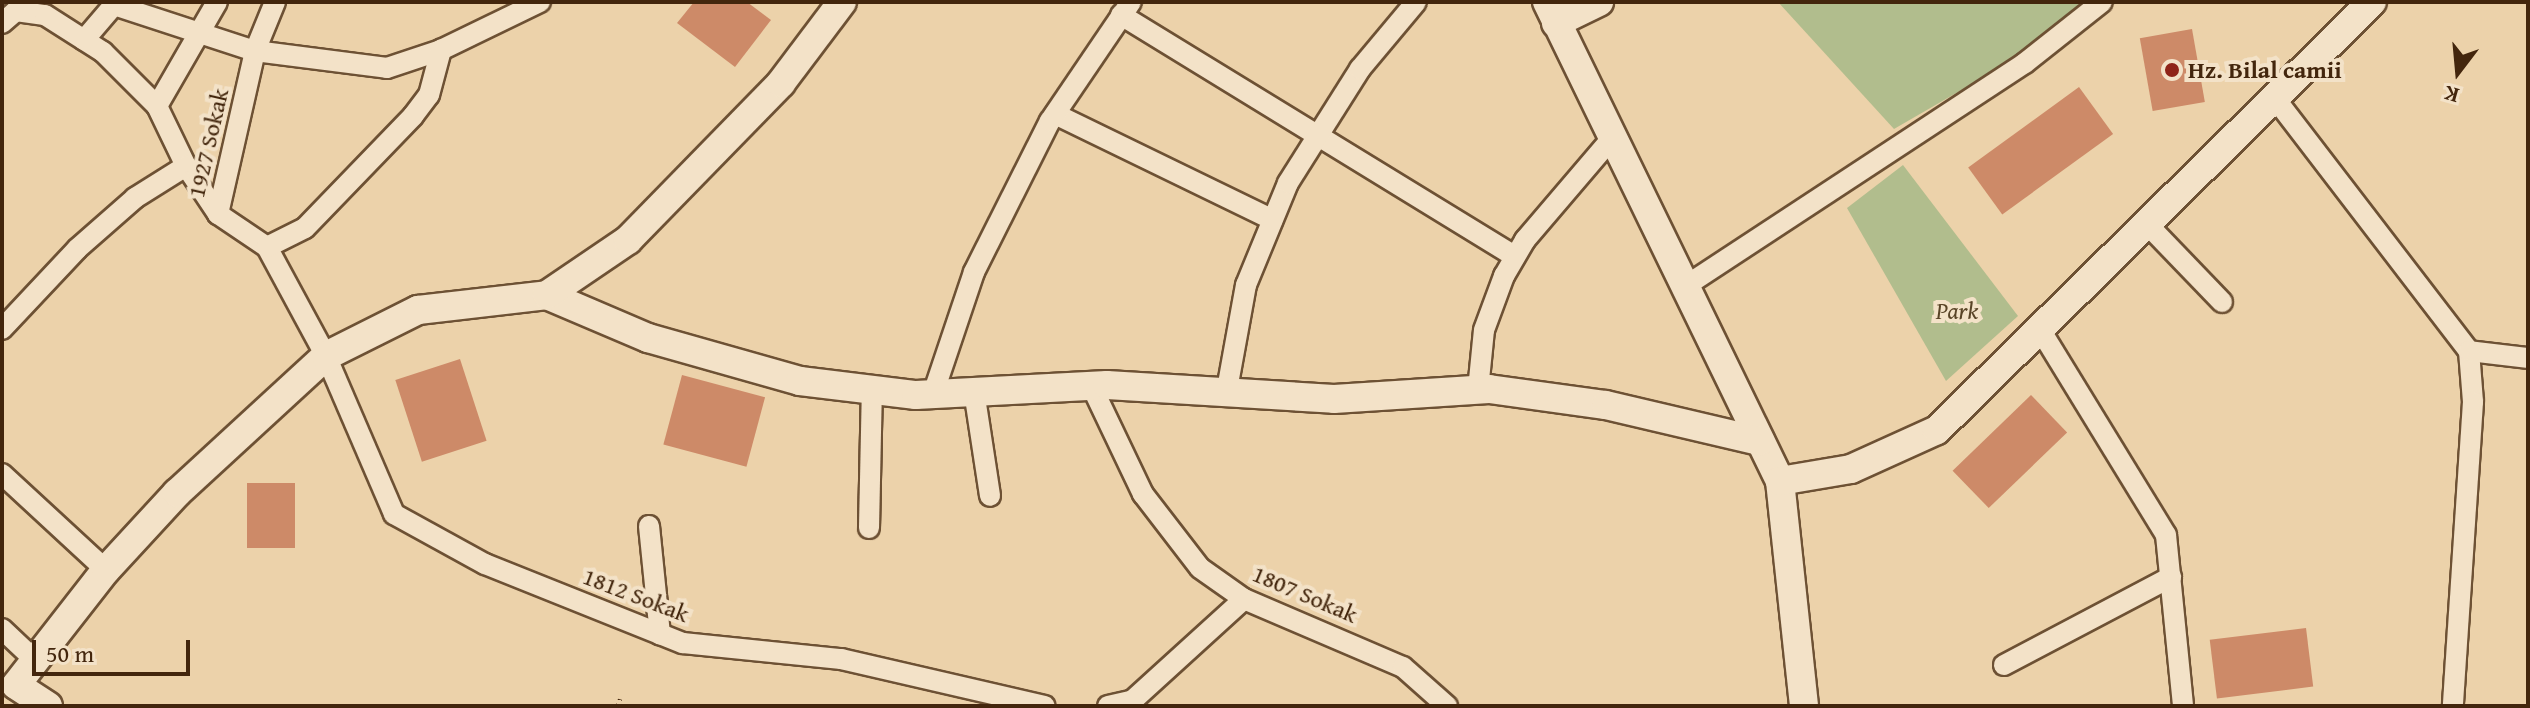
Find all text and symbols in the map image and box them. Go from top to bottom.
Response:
north arrow [2418,32,2498,112]
place label: Hz. Bilal camii [2188,56,2342,84]
marker: Hz. Bilal camii [2163,61,2181,79]
text: K [2440,78,2462,112]
street label: 1927 Sokak [181,86,235,200]
park label: Park [1936,297,1978,325]
street label: 1807 Sokak [1248,559,1362,629]
street label: 1812 Sokak [579,562,693,628]
scale bar [36,624,194,674]
text: 50 m [46,636,94,671]

